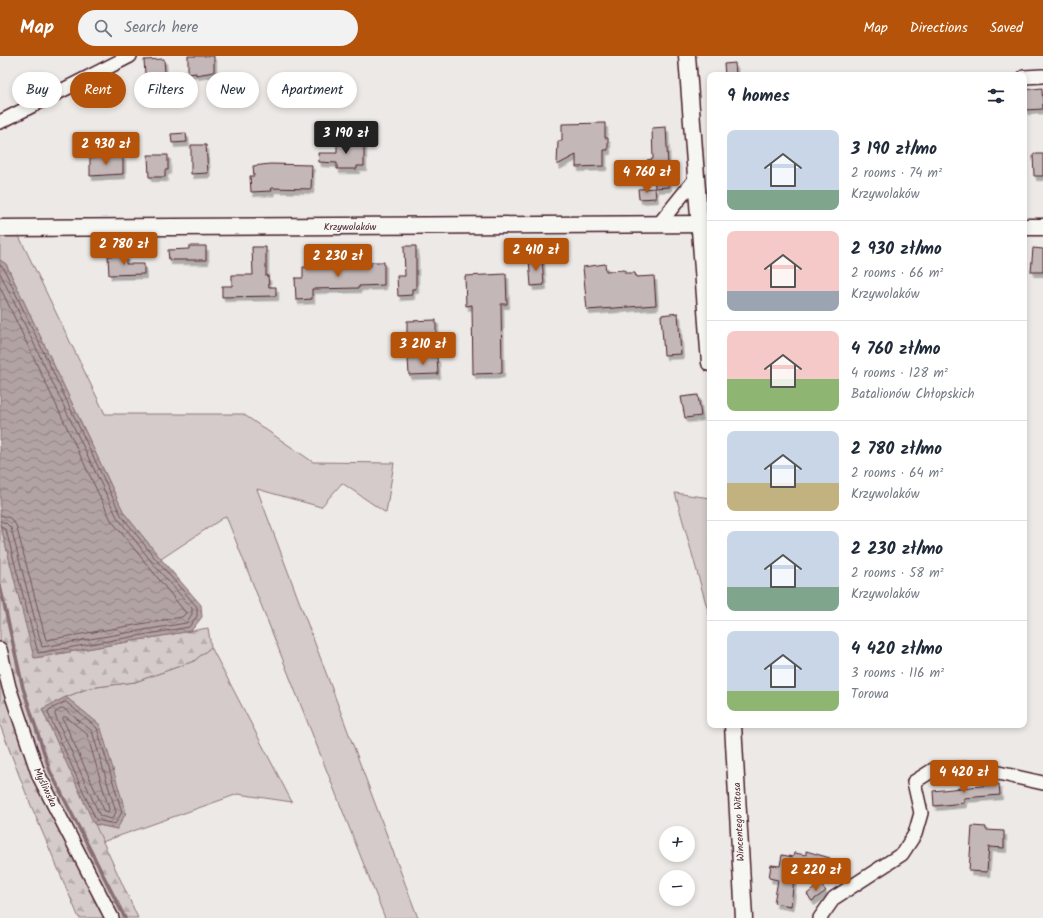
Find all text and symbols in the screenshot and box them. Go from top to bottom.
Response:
search box [78,10,358,46]
text: Map [20,13,54,43]
text: Search here [124,16,198,40]
icon: search [92,17,114,39]
text: Map [863,17,888,39]
text: Directions [910,17,968,39]
text: Saved [990,17,1023,39]
chip: Buy [12,72,62,108]
chip: Rent [70,72,126,108]
chip: Filters [134,72,198,108]
chip: New [206,72,259,108]
chip: Apartment [267,72,357,108]
text: 9 homes [727,83,790,110]
icon: filters [985,85,1007,107]
pin: 3 190 zł [305,121,387,155]
text: 3 190 zł [323,123,369,144]
pin: 2 930 zł [65,132,147,166]
text: 2 930 zł [81,134,131,155]
text: 3 190 zł/mo [851,136,937,163]
icon: home [759,146,807,194]
pin: 4 760 zł [606,160,688,194]
text: 4 760 zł [623,162,671,183]
text: 2 rooms · 74 m² [851,163,942,184]
text: Krzywolaków [851,184,919,205]
street label: Krzywolaków [324,219,377,235]
pin: 2 780 zł [83,232,165,266]
text: 2 780 zł [99,234,149,255]
text: 2 930 zł/mo [851,236,942,263]
pin: 2 410 zł [495,238,577,272]
text: 2 410 zł [513,240,559,261]
pin: 2 230 zł [297,244,379,278]
text: 2 230 zł [313,246,363,267]
icon: home [759,247,807,295]
text: 2 rooms · 66 m² [851,263,943,284]
text: Krzywolaków [851,284,919,305]
pin: 3 210 zł [382,332,464,366]
text: 3 210 zł [400,334,446,355]
text: 4 760 zł/mo [851,336,940,363]
icon: home [759,347,807,395]
text: 4 rooms · 128 m² [851,363,948,384]
text: Batalionów Chłopskich [851,384,975,405]
text: 2 780 zł/mo [851,436,942,463]
icon: home [759,447,807,495]
text: 2 rooms · 64 m² [851,463,943,484]
text: Krzywolaków [851,484,919,505]
text: 2 230 zł/mo [851,536,943,563]
icon: home [759,547,807,595]
text: 2 rooms · 58 m² [851,563,944,584]
text: Krzywolaków [851,584,919,605]
text: 4 420 zł/mo [851,636,942,663]
icon: home [759,647,807,695]
text: 3 rooms · 116 m² [851,663,944,684]
text: Torowa [851,684,889,705]
pin: 4 420 zł [923,760,1005,794]
text: 4 420 zł [939,762,989,783]
street label: Myśliwska [29,765,61,810]
street label: Wincentego Witosa [729,782,749,862]
map controls [659,826,695,906]
button: + [659,826,695,862]
pin: 2 220 zł [775,858,857,892]
text: 2 220 zł [791,860,841,881]
button: − [659,870,695,906]

